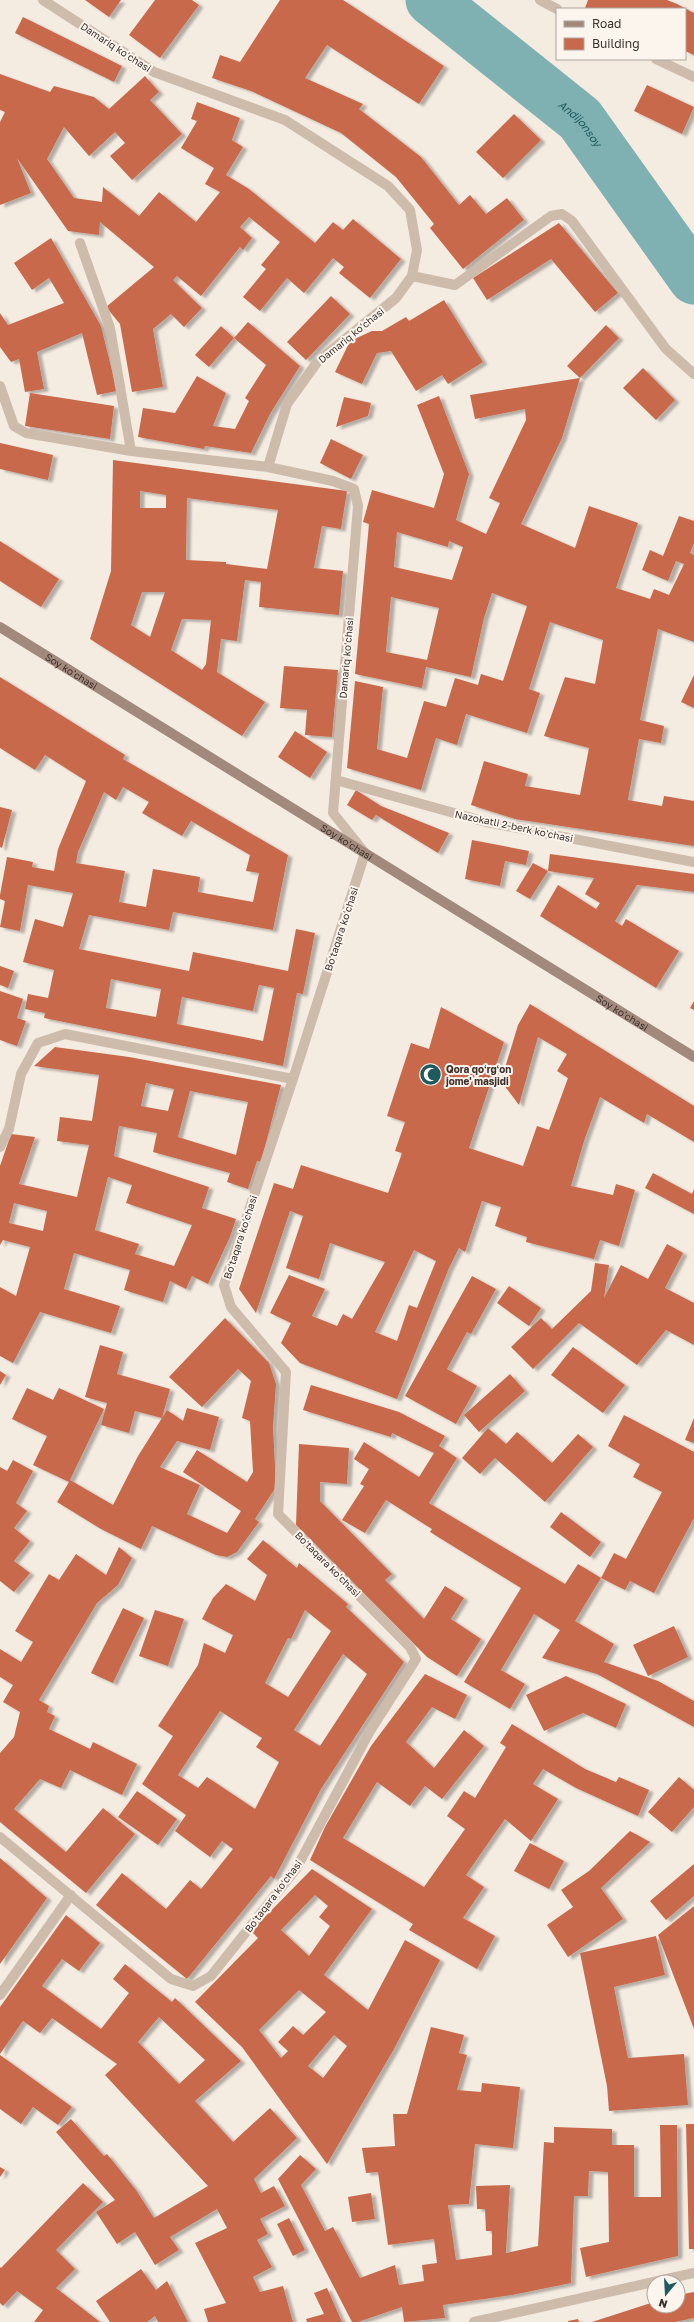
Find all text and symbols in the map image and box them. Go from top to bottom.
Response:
legend [556,8,686,60]
text: Road [592,16,621,31]
street label: Damariq koʻchasi [79,20,153,74]
text: Building [592,36,640,51]
water label: Andijonsoy [556,97,606,151]
street label: Damariq koʻchasi [316,305,386,365]
street label: Damariq koʻchasi [336,617,356,699]
street label: Soy ko'chasi [43,651,100,692]
street label: Nazokatli 2-berk koʻchasi [454,808,574,844]
street label: Soy ko'chasi [319,821,375,863]
street label: Boʻtaqara koʻchasi [322,886,360,972]
street label: Soy ko'chasi [594,992,651,1033]
mosque icon: Qora qoʻrgʻon jome' masjidi [417,1062,443,1088]
place label: Qora qoʻrgʻon jome' masjidi [445,1063,511,1087]
street label: Boʻtaqara koʻchasi [221,1194,259,1280]
street label: Boʻtaqara koʻchasi [293,1529,363,1599]
street label: Boʻtaqara koʻchasi [242,1858,304,1934]
north arrow [646,2274,686,2314]
text: N [657,2297,669,2311]

